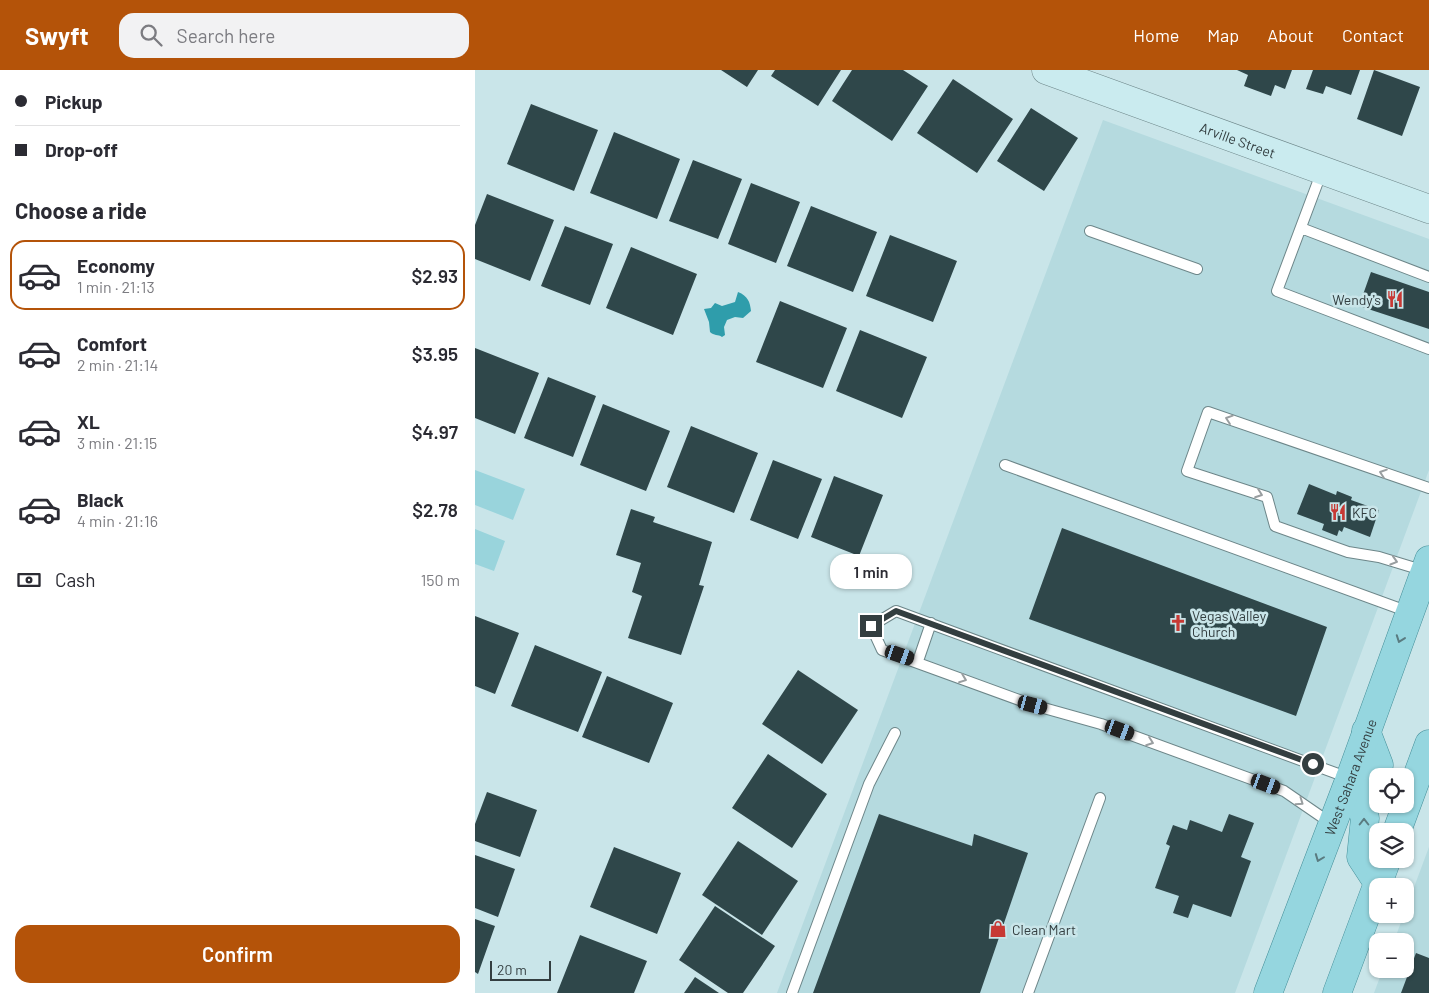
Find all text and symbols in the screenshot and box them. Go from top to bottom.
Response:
search box [119,13,469,58]
text: Swyft [25,21,89,50]
icon: search [137,21,165,49]
text: Search here [177,24,275,47]
text: Home [1133,24,1179,46]
text: Map [1207,24,1239,46]
text: About [1267,24,1314,46]
text: Contact [1342,24,1404,46]
text: Pickup [45,90,103,113]
street label: Arville Street [1198,118,1278,161]
text: Drop-off [45,138,118,161]
text: Choose a ride [15,197,147,223]
icon: car [17,253,62,298]
text: Economy [77,254,155,277]
text: $2.93 [411,264,458,287]
text: 1 min · 21:13 [77,277,155,296]
restaurant icon: Wendy's [1385,289,1405,309]
place label: Wendy's [1332,291,1381,308]
icon: car [17,331,62,376]
text: Comfort [77,332,147,355]
text: $3.95 [412,342,458,365]
text: 2 min · 21:14 [77,355,158,374]
icon: car [17,409,62,454]
text: XL [77,410,100,433]
one-way arrow [1226,415,1234,425]
text: $4.97 [412,420,458,443]
text: 3 min · 21:15 [77,433,157,452]
one-way arrow [1379,468,1388,478]
icon: car [17,487,62,532]
text: Black [77,488,124,511]
one-way arrow [1254,489,1263,499]
text: $2.78 [412,498,458,521]
restaurant icon: KFC [1328,502,1348,522]
place label: KFC [1352,504,1377,521]
text: 4 min · 21:16 [77,511,158,530]
callout: 1 min [830,554,912,588]
one-way arrow [1389,556,1397,566]
text: 1 min [854,562,888,581]
icon: cash [15,566,43,594]
text: Cash [55,568,96,591]
text: 150 m [421,570,460,589]
place label: Vegas Valley Church [1192,607,1267,640]
church icon: Vegas Valley Church [1168,613,1188,633]
route end [860,615,882,637]
one-way arrow [1396,634,1406,642]
car [883,643,916,667]
one-way arrow [958,673,967,683]
car [1016,694,1049,716]
street label: West Sahara Avenue [1320,716,1379,838]
car [1103,718,1136,742]
one-way arrow [1145,736,1154,746]
route start [1302,753,1324,775]
map controls [1369,768,1414,978]
button: locate [1369,768,1414,813]
car [1249,772,1282,796]
one-way arrow [1294,796,1304,805]
one-way arrow [1359,818,1369,826]
button: layers [1369,823,1414,868]
one-way arrow [1315,854,1325,862]
button: + [1369,878,1414,923]
shop icon: Clean Mart [988,919,1008,939]
place label: Clean Mart [1012,921,1076,938]
button: Confirm [15,925,460,983]
button: − [1369,933,1414,978]
scale bar [490,958,551,981]
text: 20 m [497,961,527,978]

